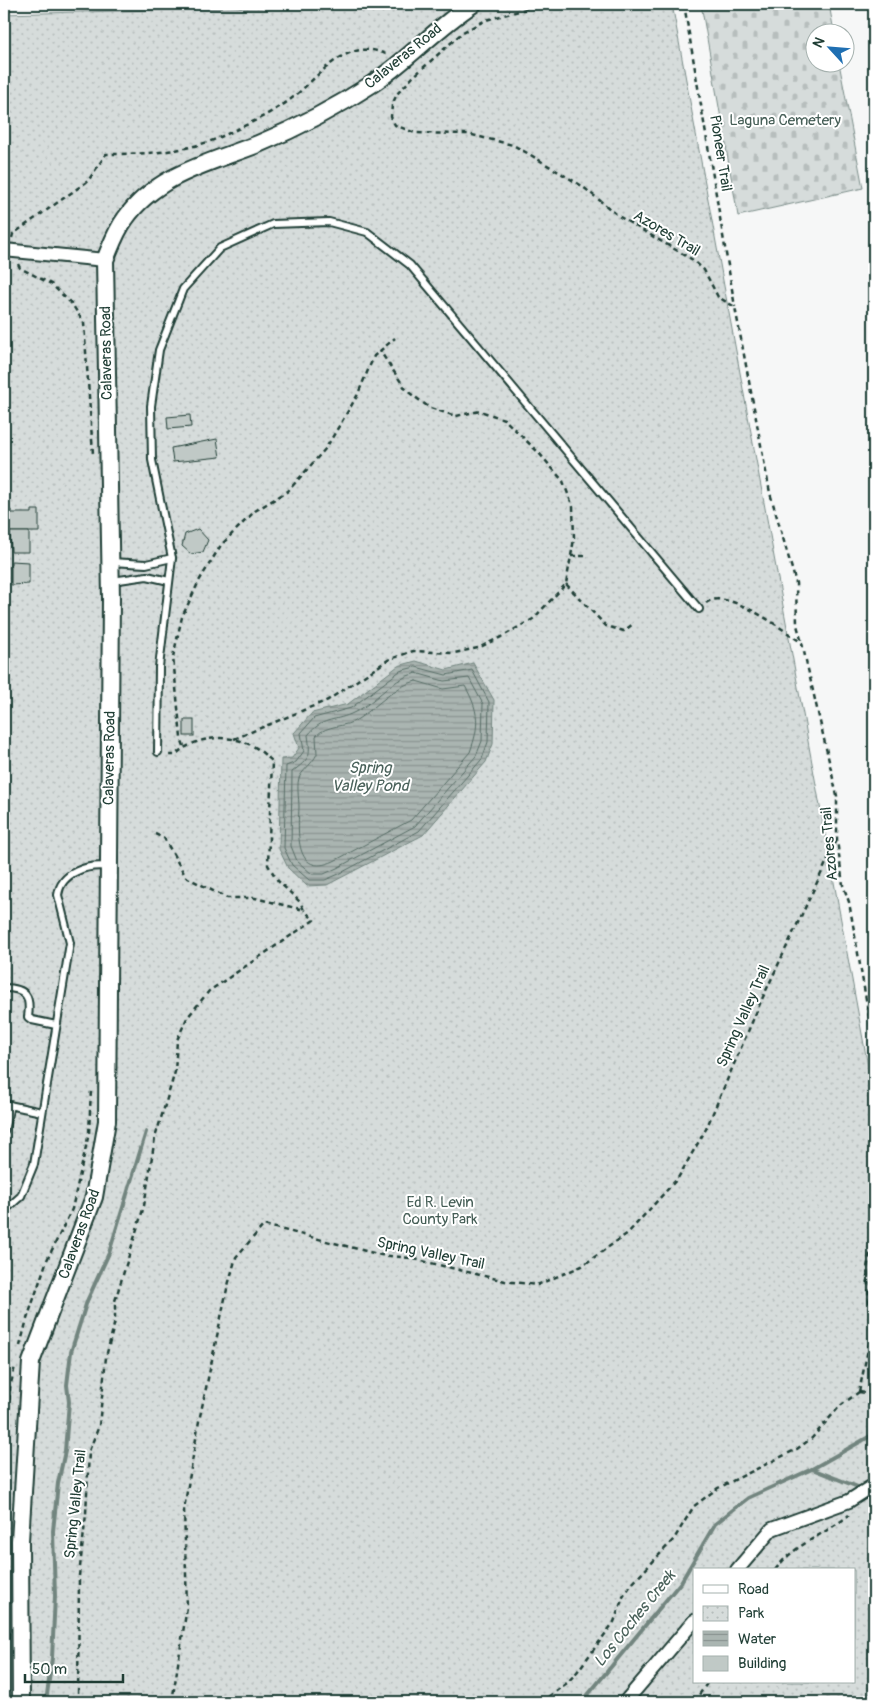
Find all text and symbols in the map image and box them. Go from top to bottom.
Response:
street label: Calaveras Road [361,19,446,93]
north arrow [806,22,856,72]
text: N [809,35,828,51]
park label: Laguna Cemetery [729,111,841,130]
street label: Pioneer Trail [705,113,736,193]
street label: Azores Trail [630,206,703,261]
street label: Calaveras Road [96,306,117,400]
street label: Calaveras Road [99,711,120,805]
water label: Spring Valley Pond [332,758,411,796]
street label: Azores Trail [817,806,842,882]
street label: Spring Valley Trail [712,962,774,1070]
street label: Calaveras Road [54,1187,105,1282]
park label: Ed R. Levin County Park [402,1193,478,1229]
street label: Spring Valley Trail [375,1233,486,1274]
street label: Spring Valley Trail [60,1449,91,1560]
water label: Los Coches Creek [590,1565,681,1671]
legend [693,1568,856,1684]
text: Road [738,1580,769,1599]
text: Park [738,1604,765,1623]
text: Water [738,1630,777,1649]
scale bar [25,1651,122,1683]
text: Building [738,1654,786,1673]
text: 50 m [32,1660,67,1679]

